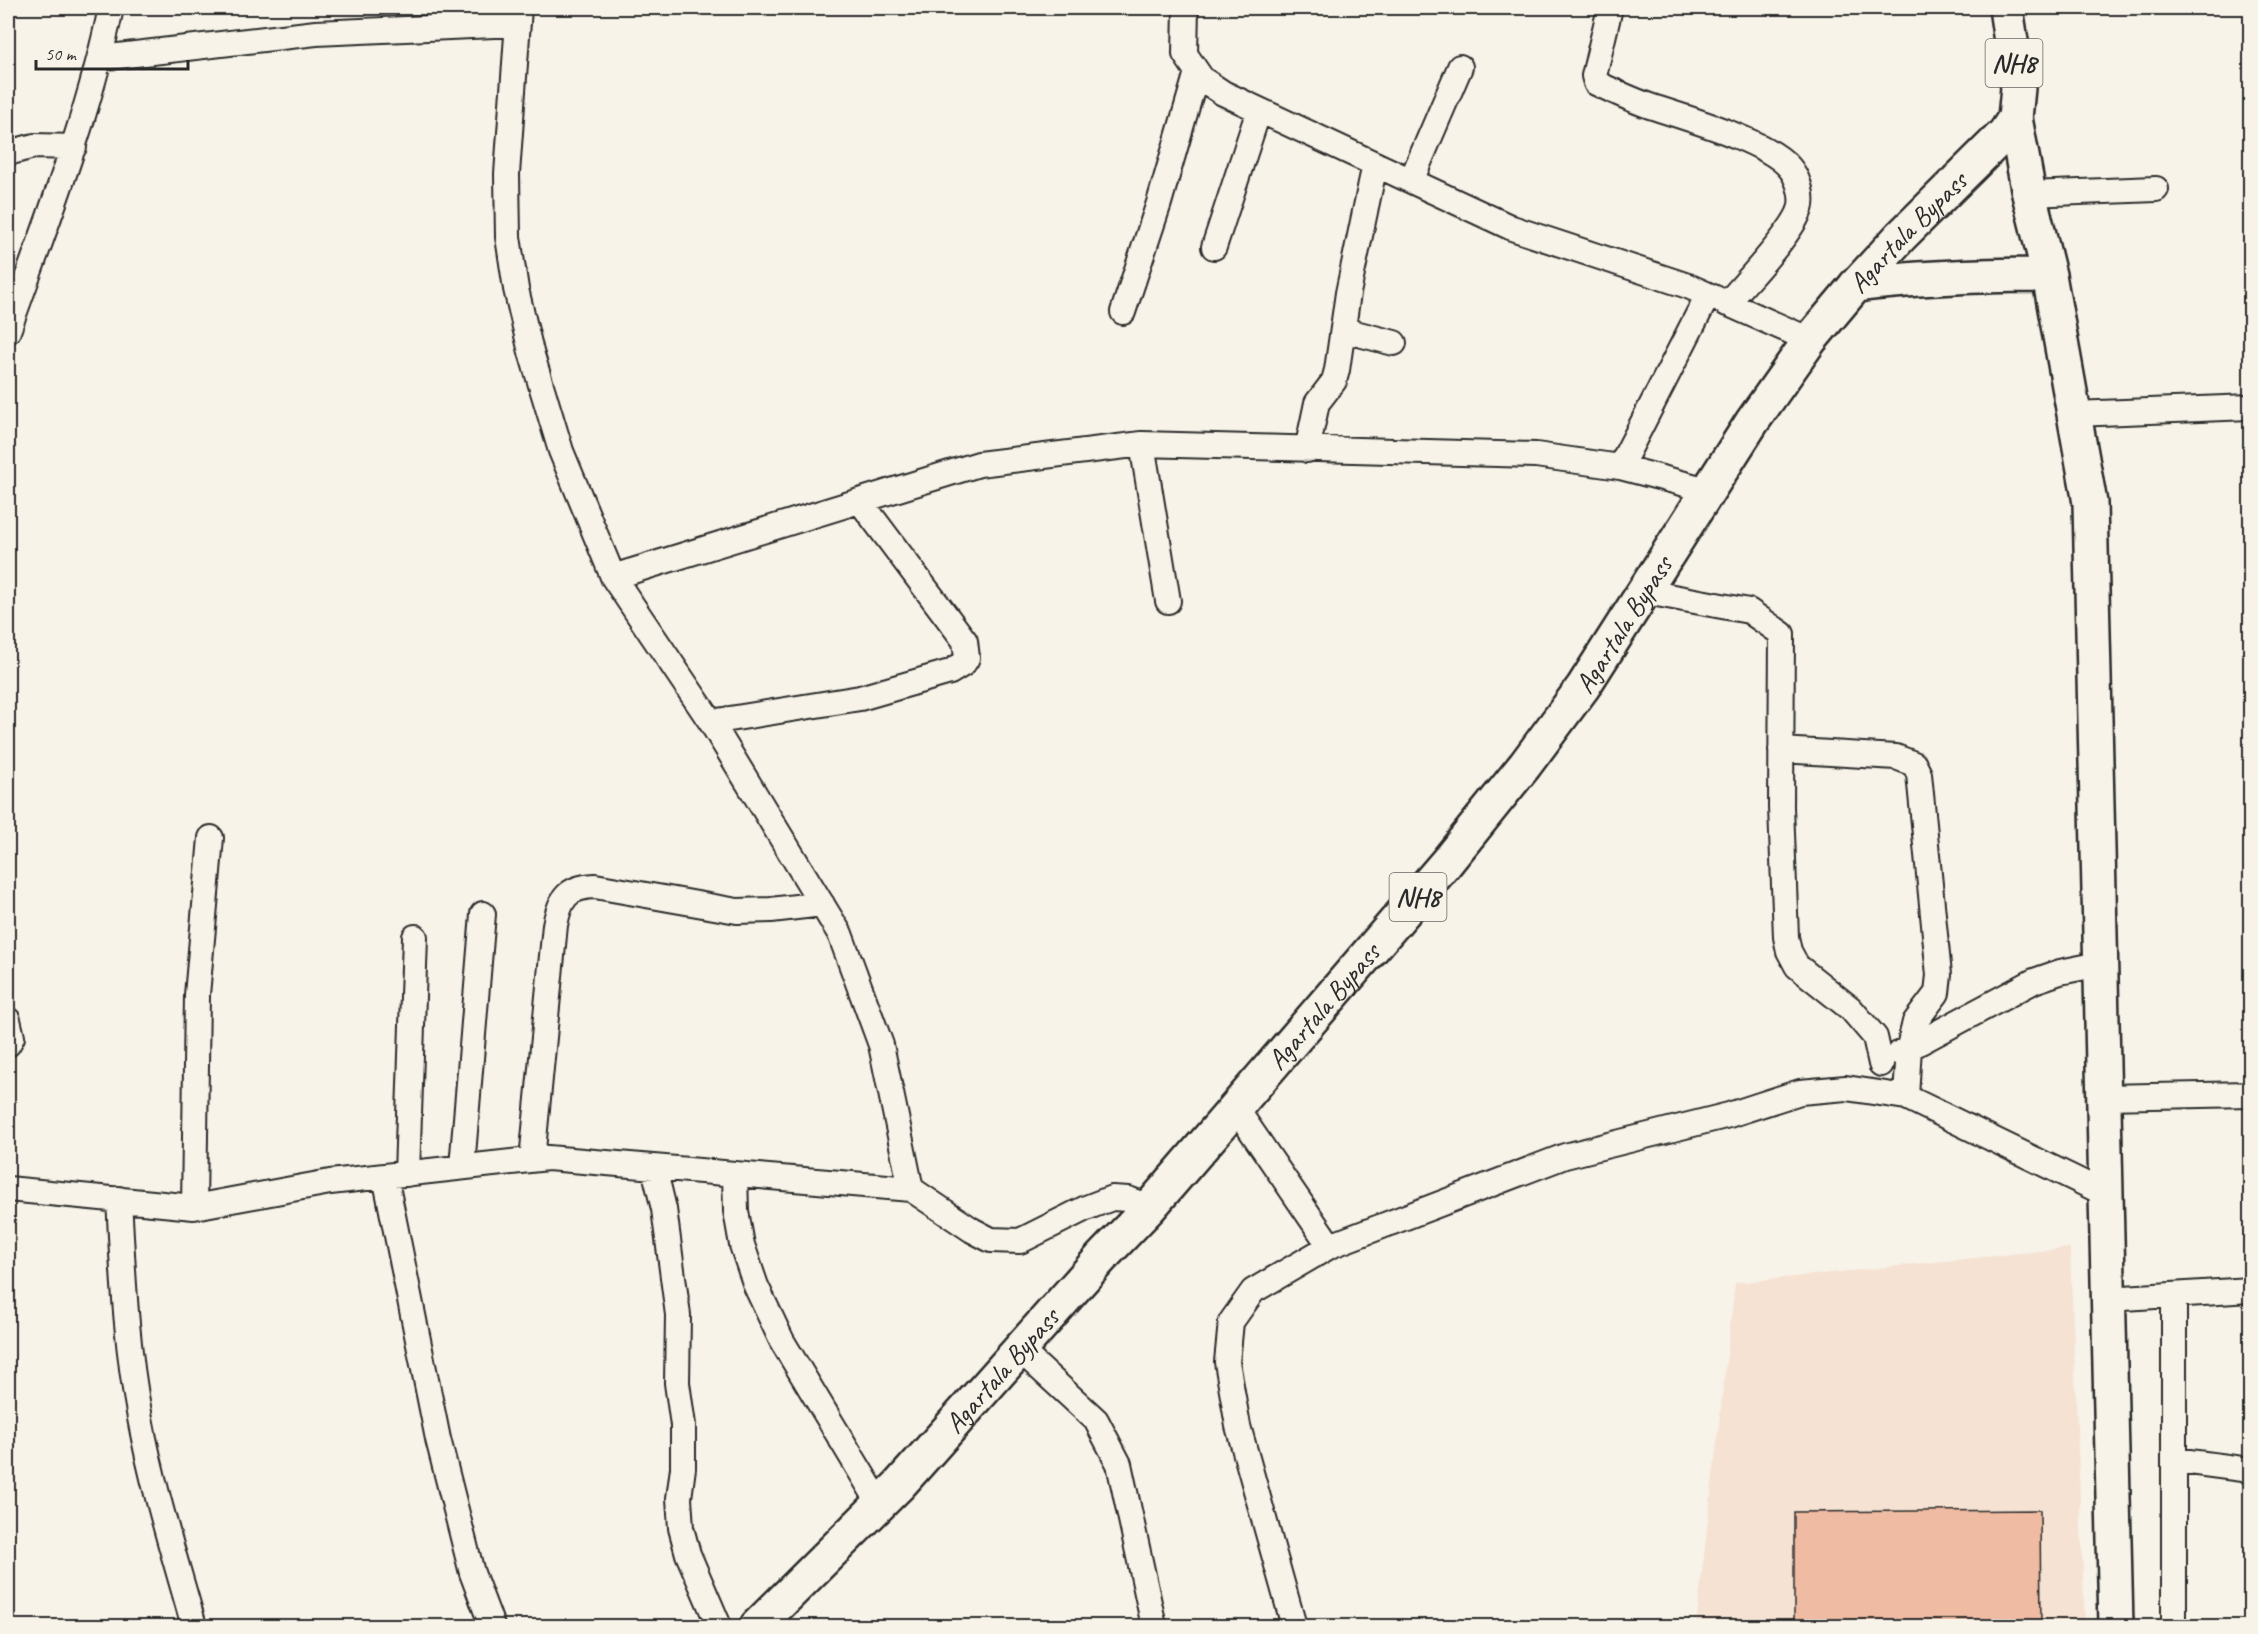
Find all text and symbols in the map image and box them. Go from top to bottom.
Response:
scale bar [36,33,188,71]
road number: NH8 [1986,39,2042,87]
text: 50 m [45,43,78,65]
street label: Agartala Bypass [1840,162,1976,300]
street label: Agartala Bypass [1566,547,1681,699]
road number: NH8 [1390,873,1446,921]
street label: Agartala Bypass [1259,934,1389,1076]
street label: Agartala Bypass [936,1298,1068,1440]

